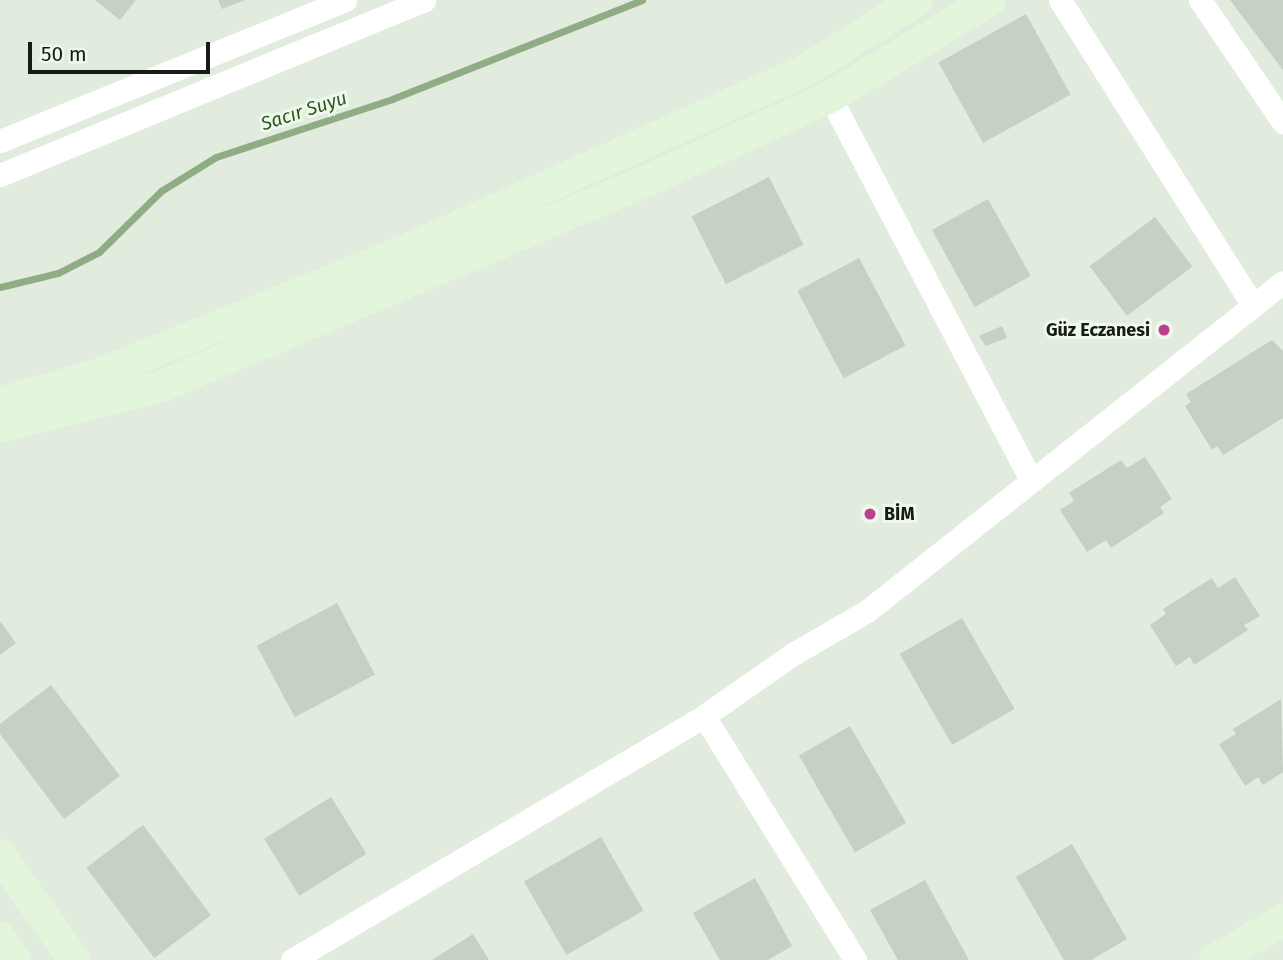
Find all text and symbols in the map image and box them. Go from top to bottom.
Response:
scale bar [32,28,214,72]
text: 50 m [41,41,87,67]
water label: Sacır Suyu [258,86,350,136]
place label: Güz Eczanesi [1046,319,1150,341]
marker: Güz Eczanesi [1156,322,1172,338]
place label: BİM [884,503,915,525]
marker: BİM [862,506,878,522]

